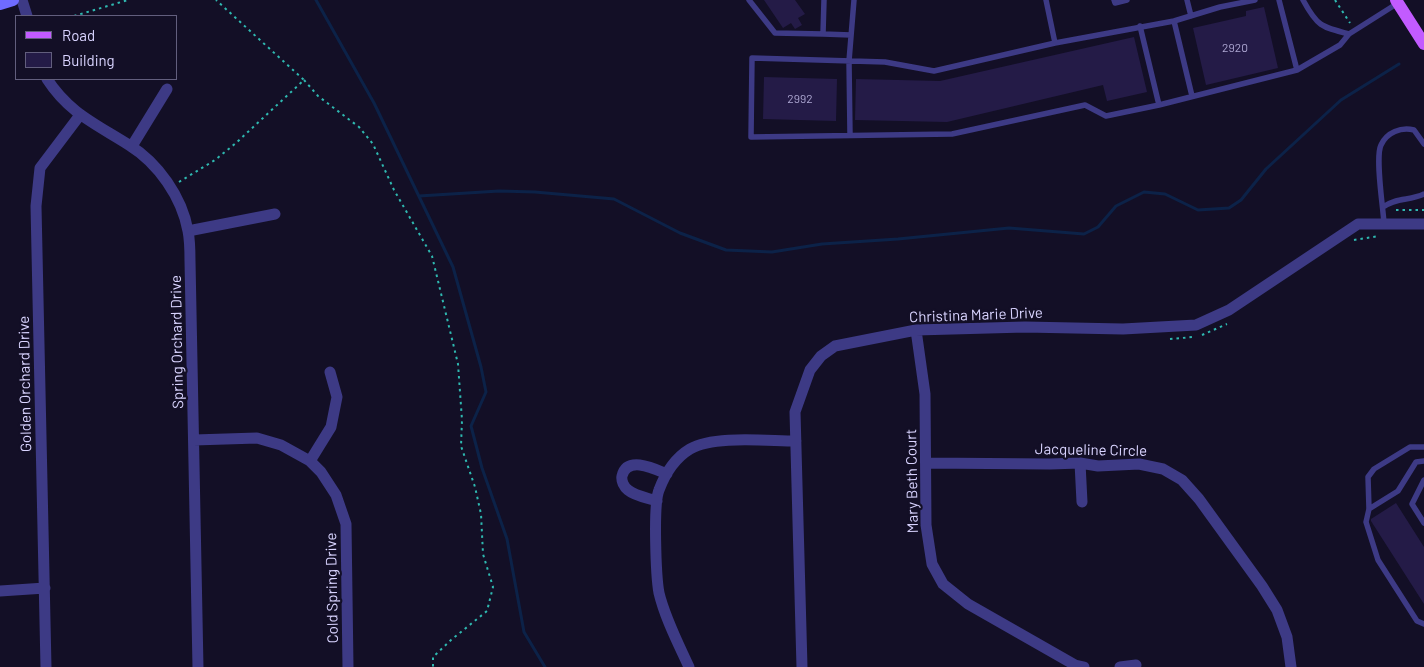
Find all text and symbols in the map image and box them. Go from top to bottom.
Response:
legend [15,15,178,80]
text: Road [62,26,95,44]
house number: 2920 [1222,41,1248,55]
text: Building [62,51,115,69]
house number: 2992 [787,92,813,106]
street label: Spring Orchard Drive [167,275,187,409]
street label: Christina Marie Drive [909,304,1043,326]
street label: Golden Orchard Drive [15,316,35,452]
street label: Mary Beth Court [902,429,922,533]
street label: Jacqueline Circle [1035,440,1147,460]
street label: Cold Spring Drive [322,532,342,644]

